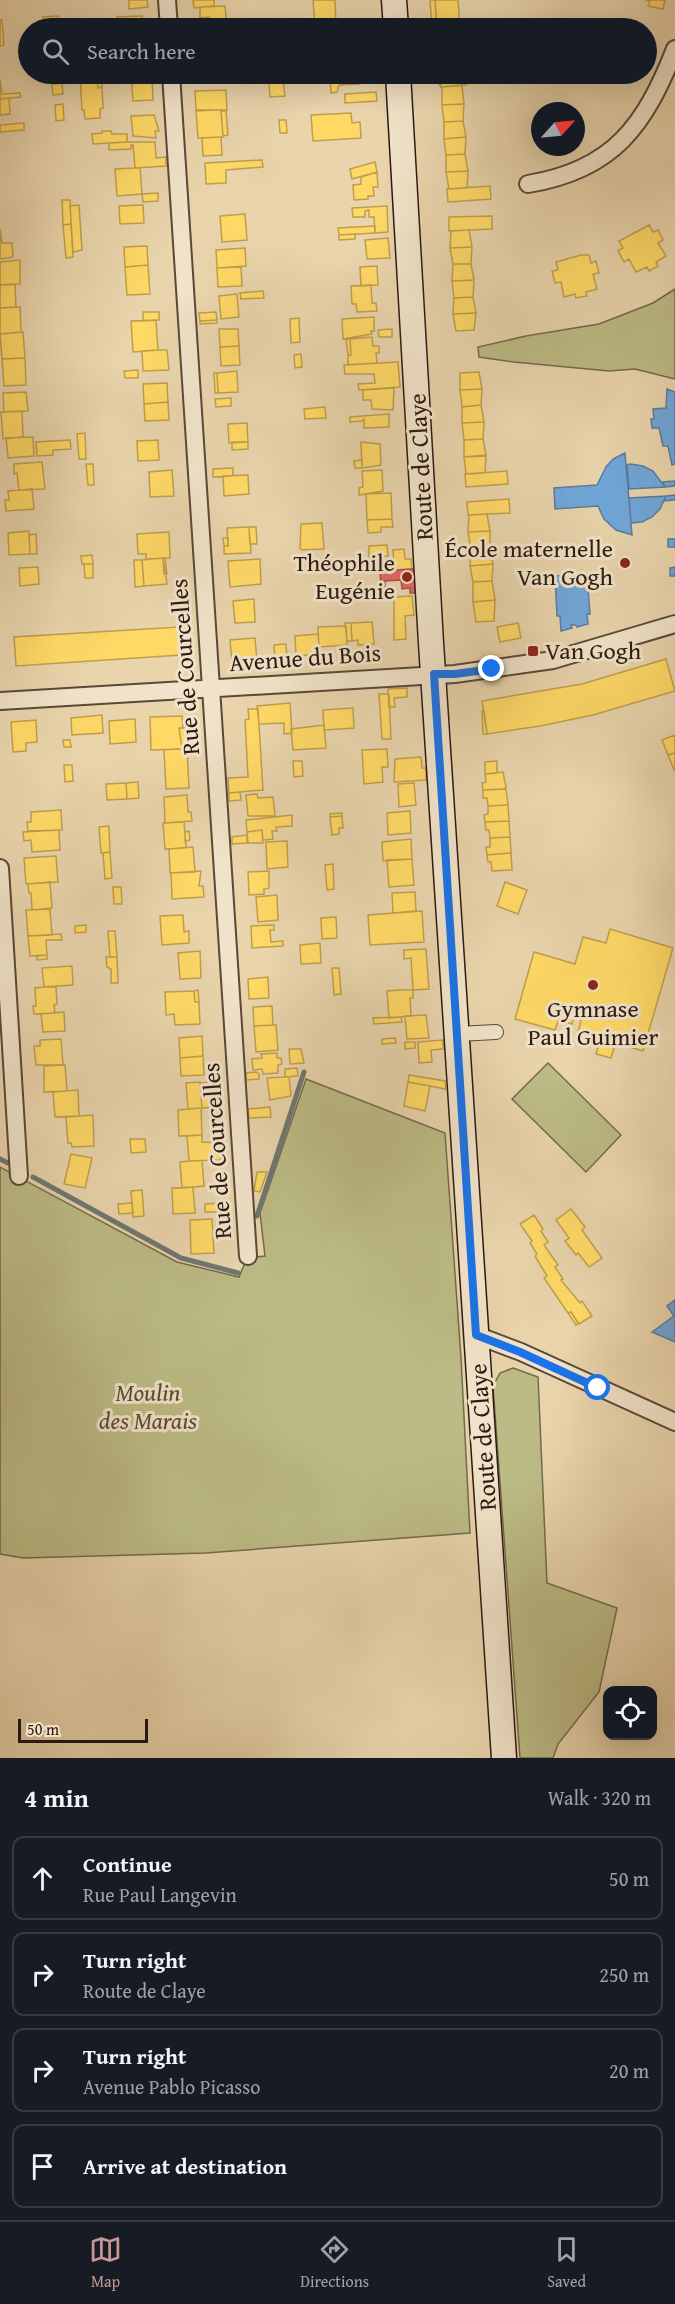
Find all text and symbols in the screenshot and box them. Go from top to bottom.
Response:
search box [18,18,657,84]
icon: search [39,35,72,68]
text: Search here [87,35,196,67]
north arrow [531,102,585,156]
street label: Route de Claye [399,393,442,541]
place label: École maternelle Van Gogh [445,531,614,594]
place label: Théophile Eugénie [293,545,395,608]
marker: École maternelle Van Gogh [618,556,632,570]
marker: Théophile Eugénie [400,570,414,584]
street label: Rue de Courcelles [161,578,208,756]
place label: Van Gogh [545,633,642,668]
street label: Avenue du Bois [228,635,382,680]
marker: Van Gogh [526,644,540,658]
route end [478,655,504,681]
marker: Gymnase Paul Guimier [586,978,600,992]
place label: Gymnase Paul Guimier [528,991,658,1054]
street label: Rue de Courcelles [193,1062,240,1240]
street label: Route de Claye [460,1362,505,1512]
route start [584,1374,610,1400]
park label: Moulin des Marais [99,1375,197,1438]
map controls [603,1686,657,1740]
button: locate [603,1686,657,1740]
scale bar [18,1716,148,1744]
text: 50 m [27,1717,59,1741]
text: 4 min [24,1778,89,1817]
text: Walk · 320 m [548,1783,651,1812]
text: Continue [83,1848,172,1880]
icon: ahead [26,1862,59,1895]
text: 50 m [609,1864,649,1893]
text: Rue Paul Langevin [83,1880,237,1909]
text: Turn right [83,1944,186,1976]
icon: right [26,1958,59,1991]
text: 250 m [599,1960,649,1989]
text: Route de Claye [83,1976,206,2005]
text: Turn right [83,2040,186,2072]
icon: right [26,2054,59,2087]
text: 20 m [609,2056,649,2085]
text: Avenue Pablo Picasso [83,2072,260,2101]
icon: arrive [26,2150,59,2183]
text: Arrive at destination [83,2150,287,2182]
tab: Map [89,2233,122,2293]
tab: Directions [300,2233,369,2293]
tab: Saved [547,2233,586,2293]

